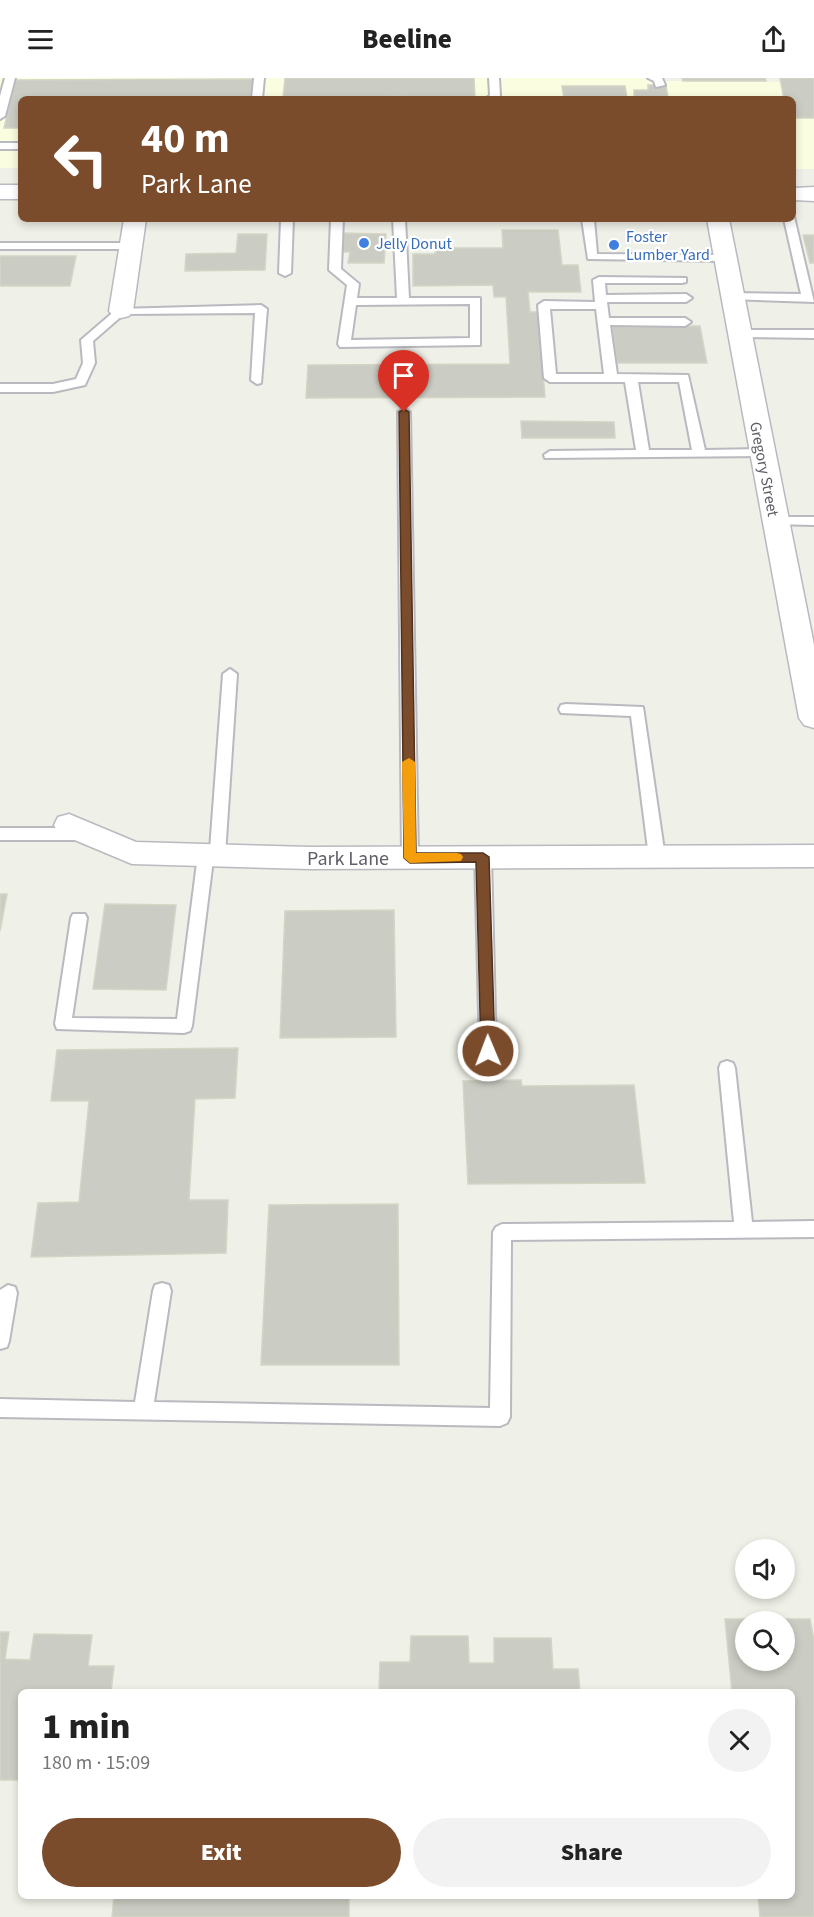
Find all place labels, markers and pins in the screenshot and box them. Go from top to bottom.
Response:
place label: Foster Lumber Yard [626,226,710,266]
place label: Jelly Donut [376,233,452,255]
marker: Jelly Donut [357,236,371,250]
marker: Foster Lumber Yard [607,238,621,252]
pin [378,350,429,412]

